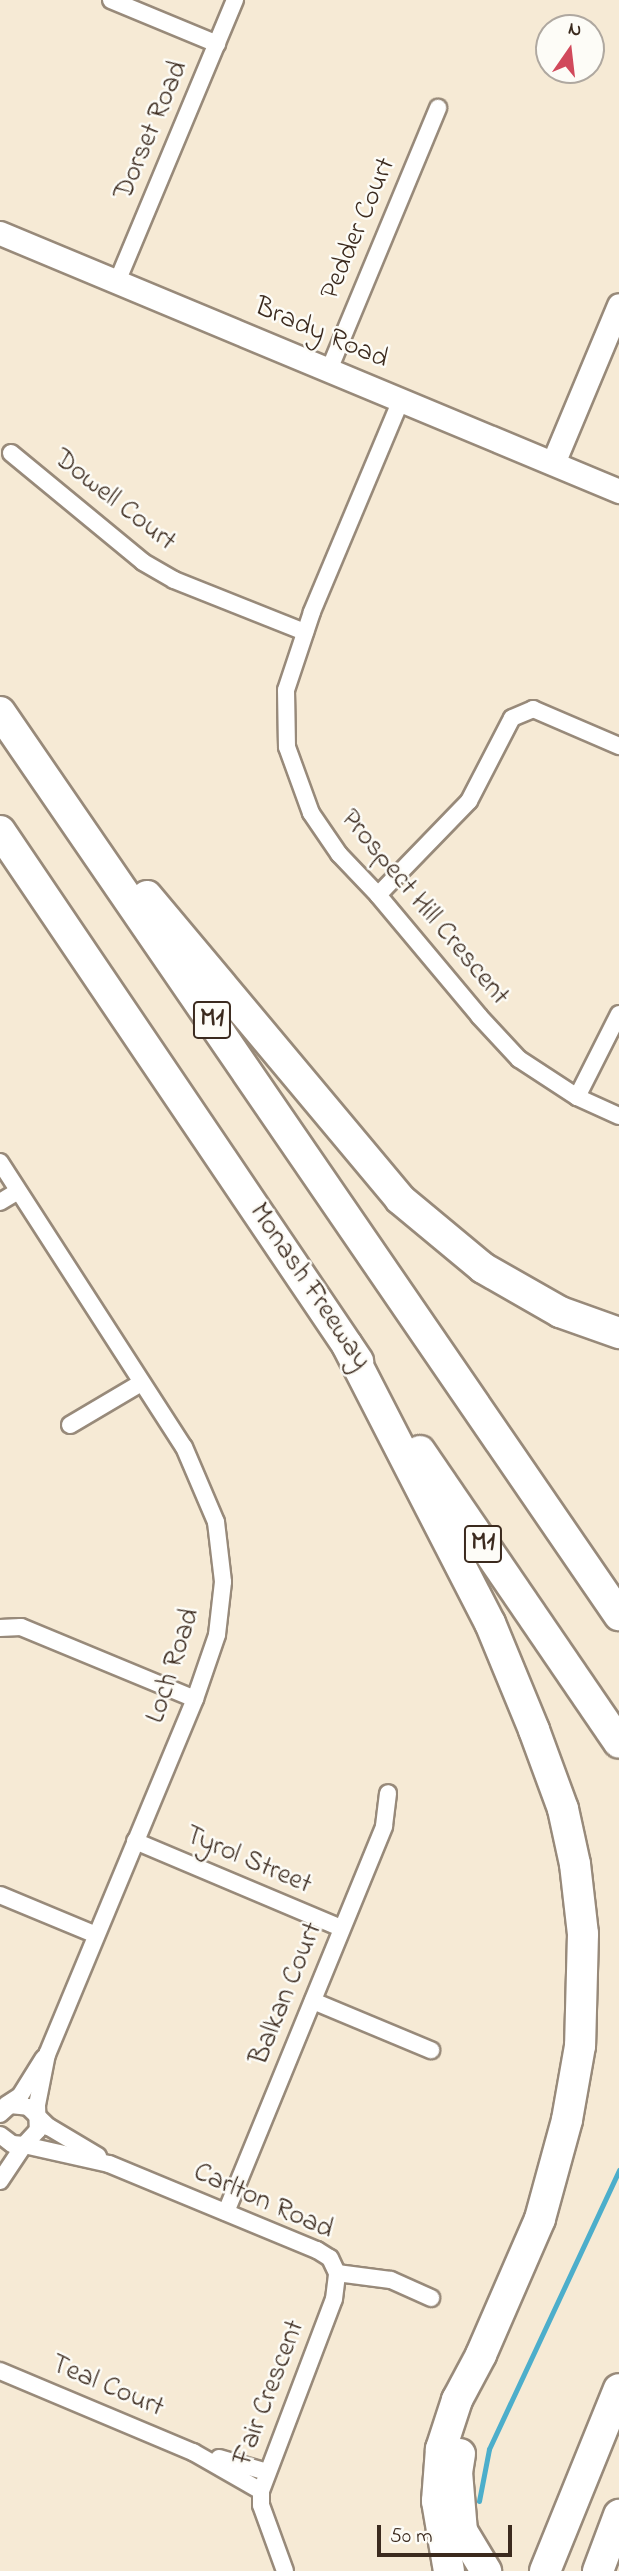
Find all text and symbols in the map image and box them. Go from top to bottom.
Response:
north arrow [535,14,605,84]
text: N [565,15,584,45]
street label: Dorset Road [108,56,196,206]
street label: Pedder Court [314,153,404,305]
street label: Brady Road [249,291,393,377]
street label: Dowell Court [46,443,182,559]
street label: Prospect Hill Crescent [332,803,516,1013]
road number: M1 [193,998,231,1042]
street label: Monash Freeway [241,1197,377,1377]
road number: M1 [464,1522,502,1567]
street label: Loch Road [140,1604,208,1728]
street label: Tyrol Street [180,1819,316,1903]
street label: Balkan Court [243,1918,331,2070]
street label: Carlton Road [188,2156,338,2248]
street label: Fair Crescent [227,2316,313,2470]
street label: Teal Court [45,2348,169,2426]
scale bar [381,2512,516,2556]
text: 50 m [390,2522,433,2552]

